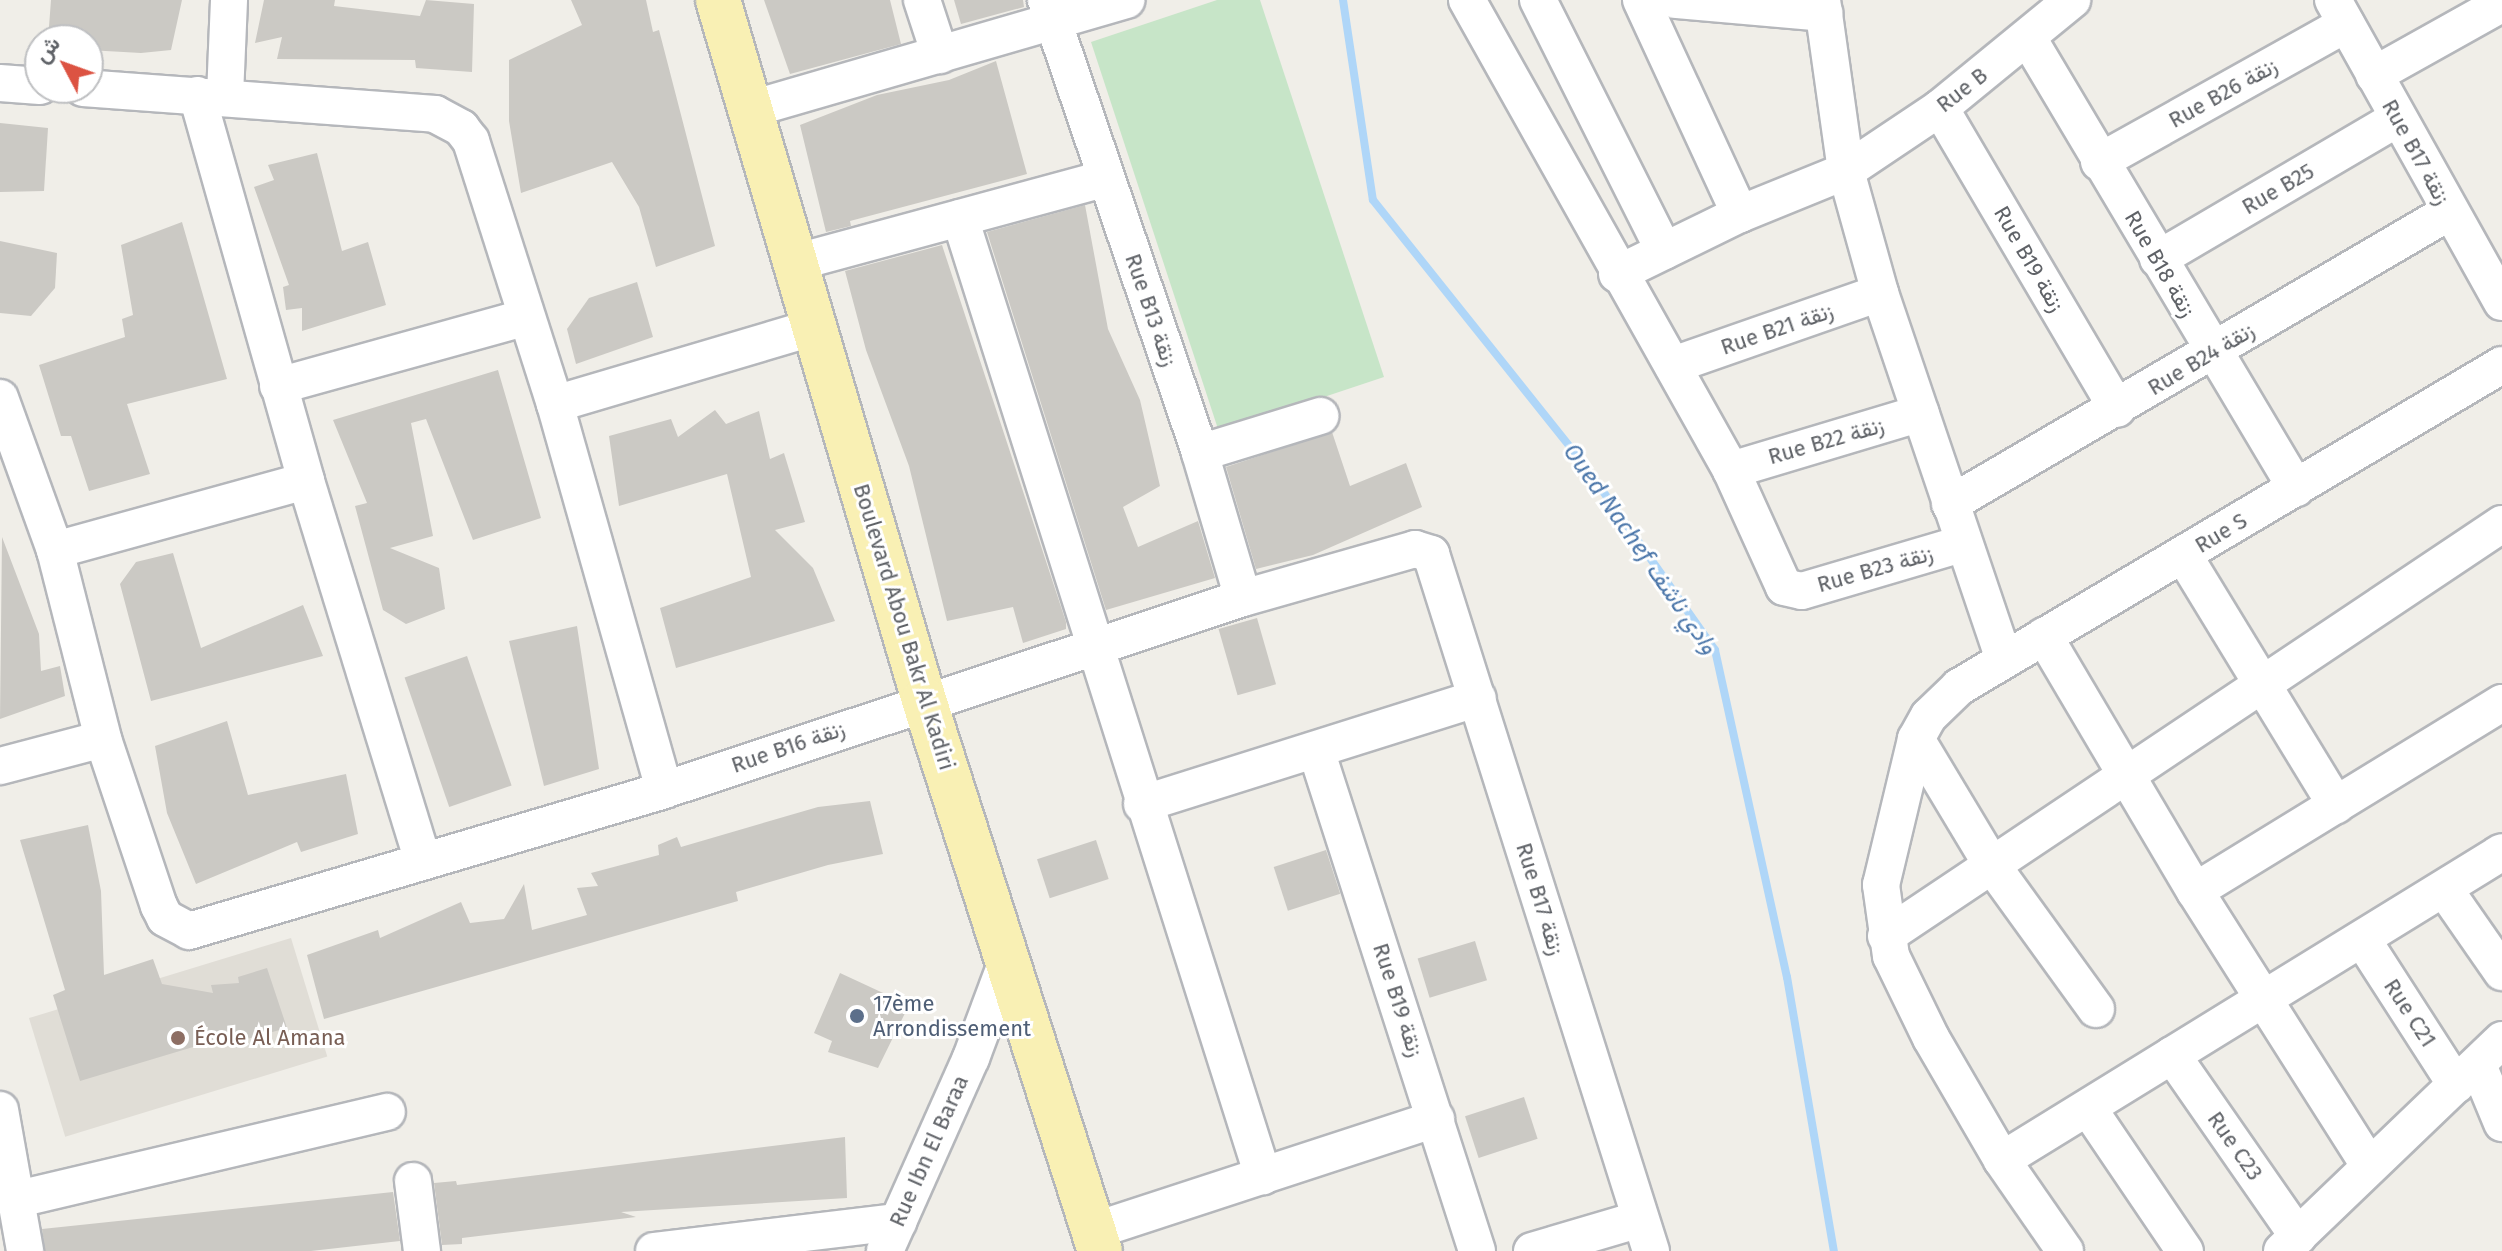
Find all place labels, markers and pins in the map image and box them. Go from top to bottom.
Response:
place label: 17ème Arrondissement [873,990,1031,1042]
marker: 17ème Arrondissement [848,1007,866,1025]
place label: École Al Amana [194,1025,346,1051]
marker: École Al Amana [169,1029,187,1047]

